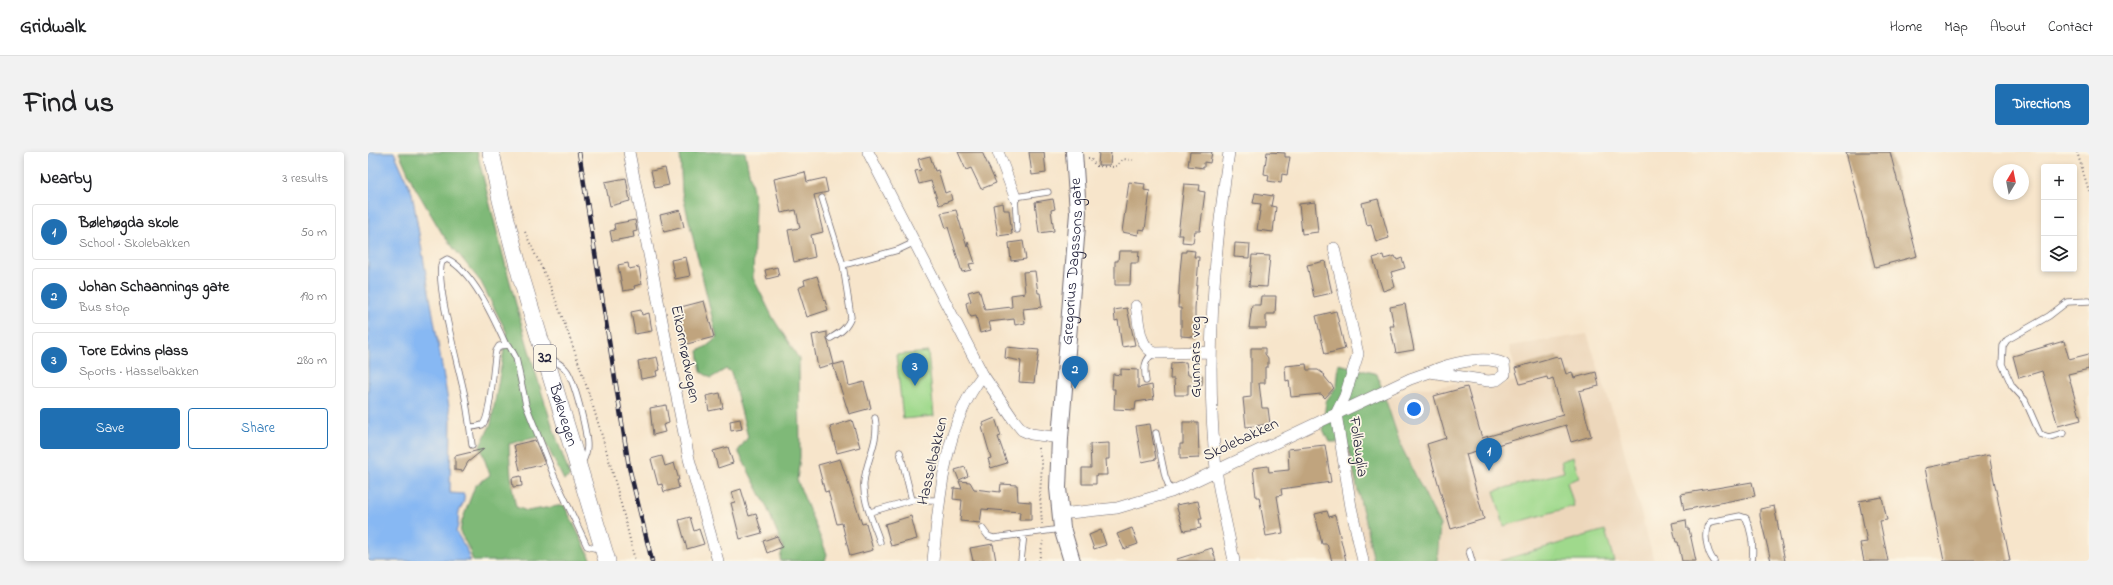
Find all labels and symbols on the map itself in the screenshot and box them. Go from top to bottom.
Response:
north arrow [1993,164,2029,200]
street label: Gregorius Dagssons gate [1055,176,1090,346]
street label: Eikornrødvegen [664,303,706,405]
street label: Gunnars veg [1184,316,1208,398]
road number: 32 [534,345,556,371]
pin: 3 [902,353,928,386]
pin: 2 [1062,356,1088,389]
street label: Bølevegen [542,380,584,450]
your location [1404,399,1424,419]
street label: Skolebakken [1199,412,1283,468]
street label: Hasselbakken [911,414,955,508]
street label: Follauglia [1342,414,1374,479]
pin: 1 [1476,438,1502,471]

